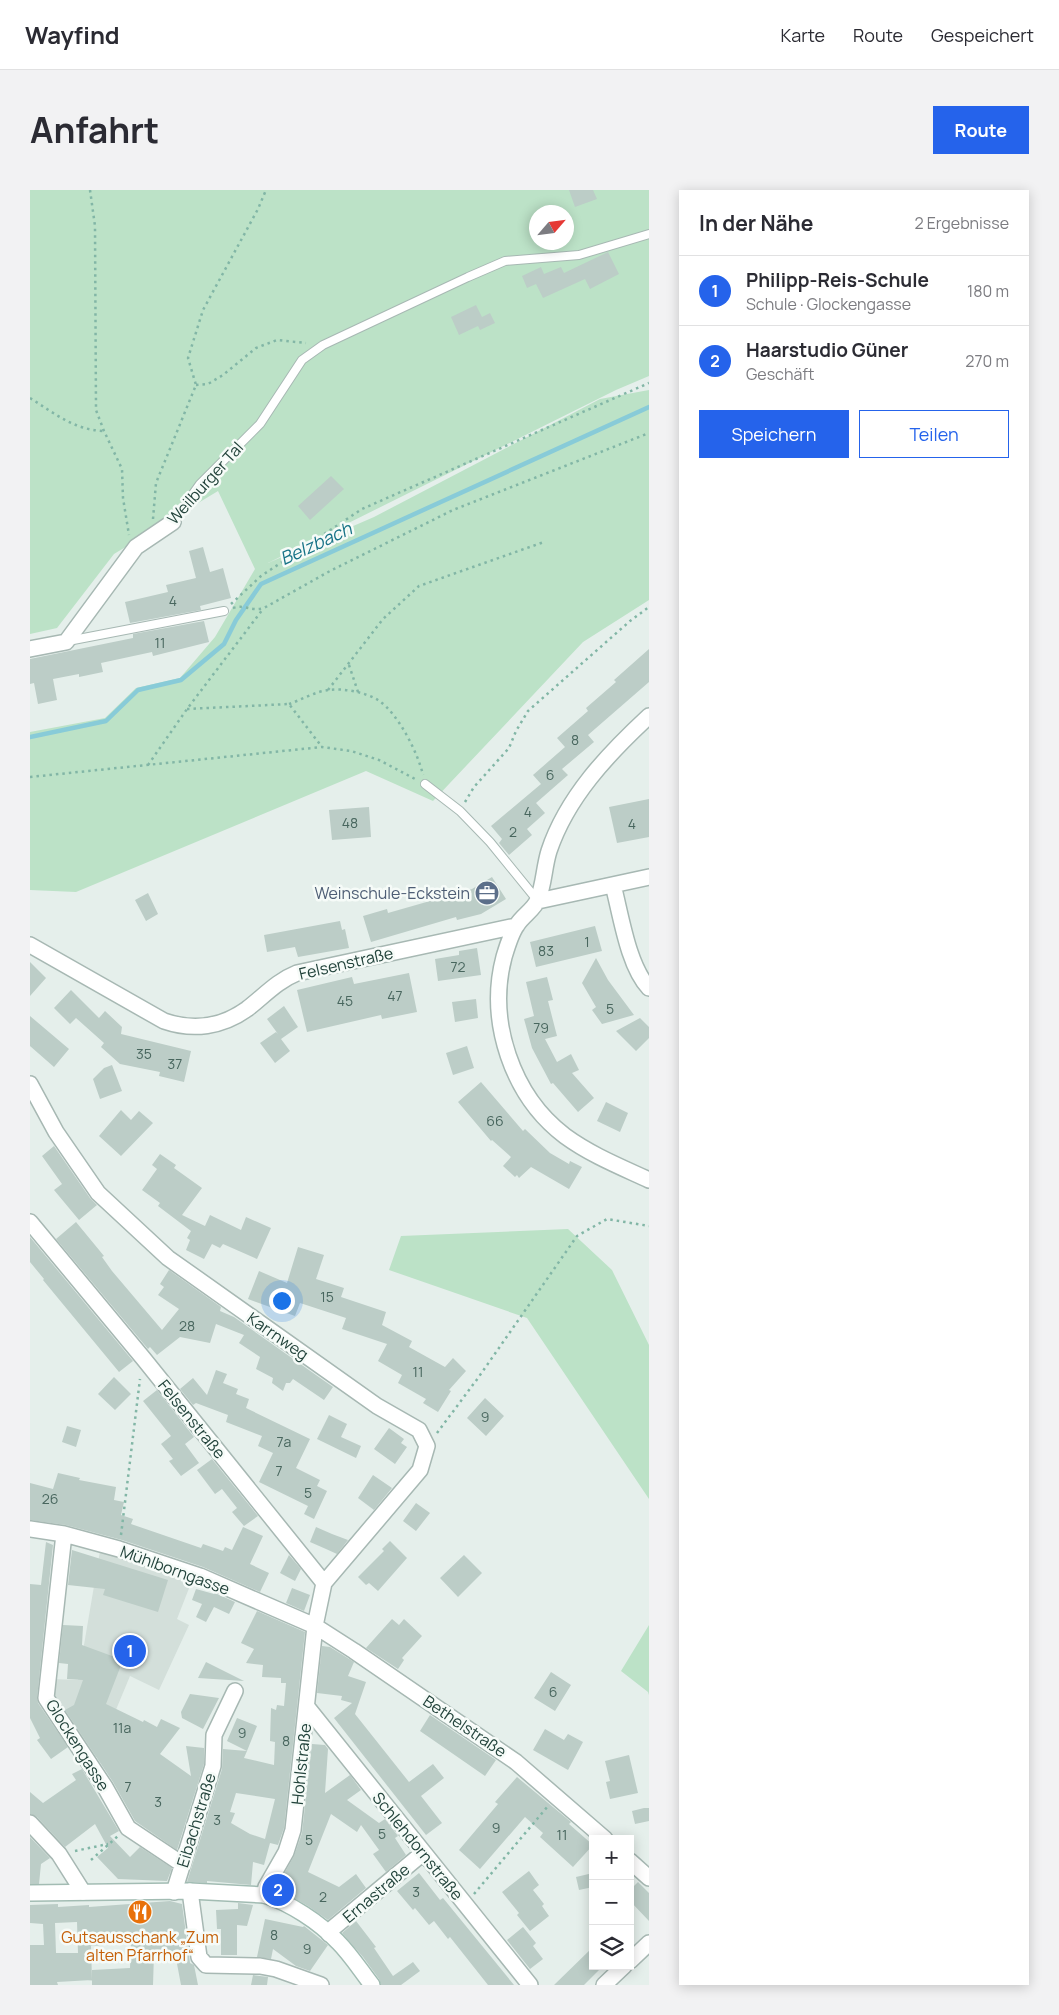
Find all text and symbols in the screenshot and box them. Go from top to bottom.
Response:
text: Wayfind [25,18,120,51]
text: Karte [780,23,825,47]
text: Route [853,23,903,47]
text: Gespeichert [931,23,1034,47]
text: Anfahrt [30,106,159,154]
button: Route [933,106,1029,154]
north arrow [529,205,574,250]
text: In der Nähe [699,209,813,237]
text: 2 Ergebnisse [914,212,1009,234]
text: Philipp-Reis-Schule [746,267,929,293]
text: 1 [711,280,719,302]
text: 180 m [967,280,1009,302]
text: Schule · Glockengasse [746,293,911,315]
text: Haarstudio Güner [746,337,908,363]
text: 2 [710,350,720,372]
text: 270 m [965,350,1009,372]
text: Geschäft [746,363,814,385]
button: Speichern [699,410,849,458]
button: Teilen [859,410,1009,458]
street label: Weilburger Tal [162,437,248,529]
water label: Belzbach [276,515,357,570]
house number: 4 [169,591,177,610]
house number: 11 [155,633,165,652]
house number: 8 [571,730,579,749]
house number: 6 [546,765,554,784]
house number: 4 [524,802,532,821]
house number: 48 [342,813,358,832]
house number: 4 [628,814,636,833]
house number: 2 [509,822,517,841]
office icon: Weinschule-Eckstein [474,880,500,906]
place label: Weinschule-Eckstein [314,882,470,904]
house number: 1 [584,932,590,951]
street label: Felsenstraße [297,941,395,985]
house number: 83 [538,941,554,960]
house number: 72 [450,957,466,976]
house number: 47 [387,986,403,1005]
house number: 45 [337,991,353,1010]
house number: 5 [606,999,614,1018]
house number: 79 [533,1018,549,1037]
house number: 35 [136,1044,152,1063]
house number: 37 [168,1054,182,1073]
house number: 66 [486,1111,504,1130]
house number: 15 [320,1287,334,1306]
your location [269,1288,295,1314]
street label: Karrnweg [243,1307,313,1365]
house number: 28 [179,1316,195,1335]
house number: 11 [413,1362,423,1381]
street label: Felsenstraße [153,1375,231,1463]
house number: 9 [481,1407,489,1426]
house number: 7a [277,1432,291,1451]
house number: 7 [275,1461,283,1480]
house number: 5 [304,1483,312,1502]
house number: 26 [42,1489,58,1508]
street label: Mühlborngasse [117,1540,233,1600]
pin: 1 [114,1632,146,1670]
house number: 6 [549,1682,557,1701]
street label: Bethelstraße [419,1690,511,1762]
street label: Glockengasse [41,1695,115,1795]
house number: 11a [113,1718,131,1737]
street label: Hohlstraße [286,1722,316,1806]
house number: 9 [238,1723,246,1742]
house number: 8 [282,1731,290,1750]
street label: Eibachstraße [171,1770,221,1870]
house number: 7 [124,1777,132,1796]
street label: Schlehdornstraße [368,1787,468,1905]
house number: 3 [154,1792,162,1811]
house number: 3 [213,1810,221,1829]
house number: 9 [492,1818,500,1837]
house number: 5 [378,1824,386,1843]
house number: 11 [557,1825,567,1844]
house number: 5 [305,1830,313,1849]
map controls [589,1835,634,1970]
button: + [589,1835,634,1880]
street label: Ernastraße [338,1858,414,1928]
pin: 2 [262,1871,294,1909]
button: − [589,1880,634,1925]
house number: 3 [412,1882,420,1901]
house number: 2 [319,1887,327,1906]
restaurant icon: Gutsausschank „Zum alten Pfarrhof“ [127,1899,153,1925]
house number: 8 [270,1925,278,1944]
button: layers [589,1925,634,1970]
place label: Gutsausschank „Zum alten Pfarrhof“ [61,1926,219,1966]
house number: 9 [303,1939,311,1958]

